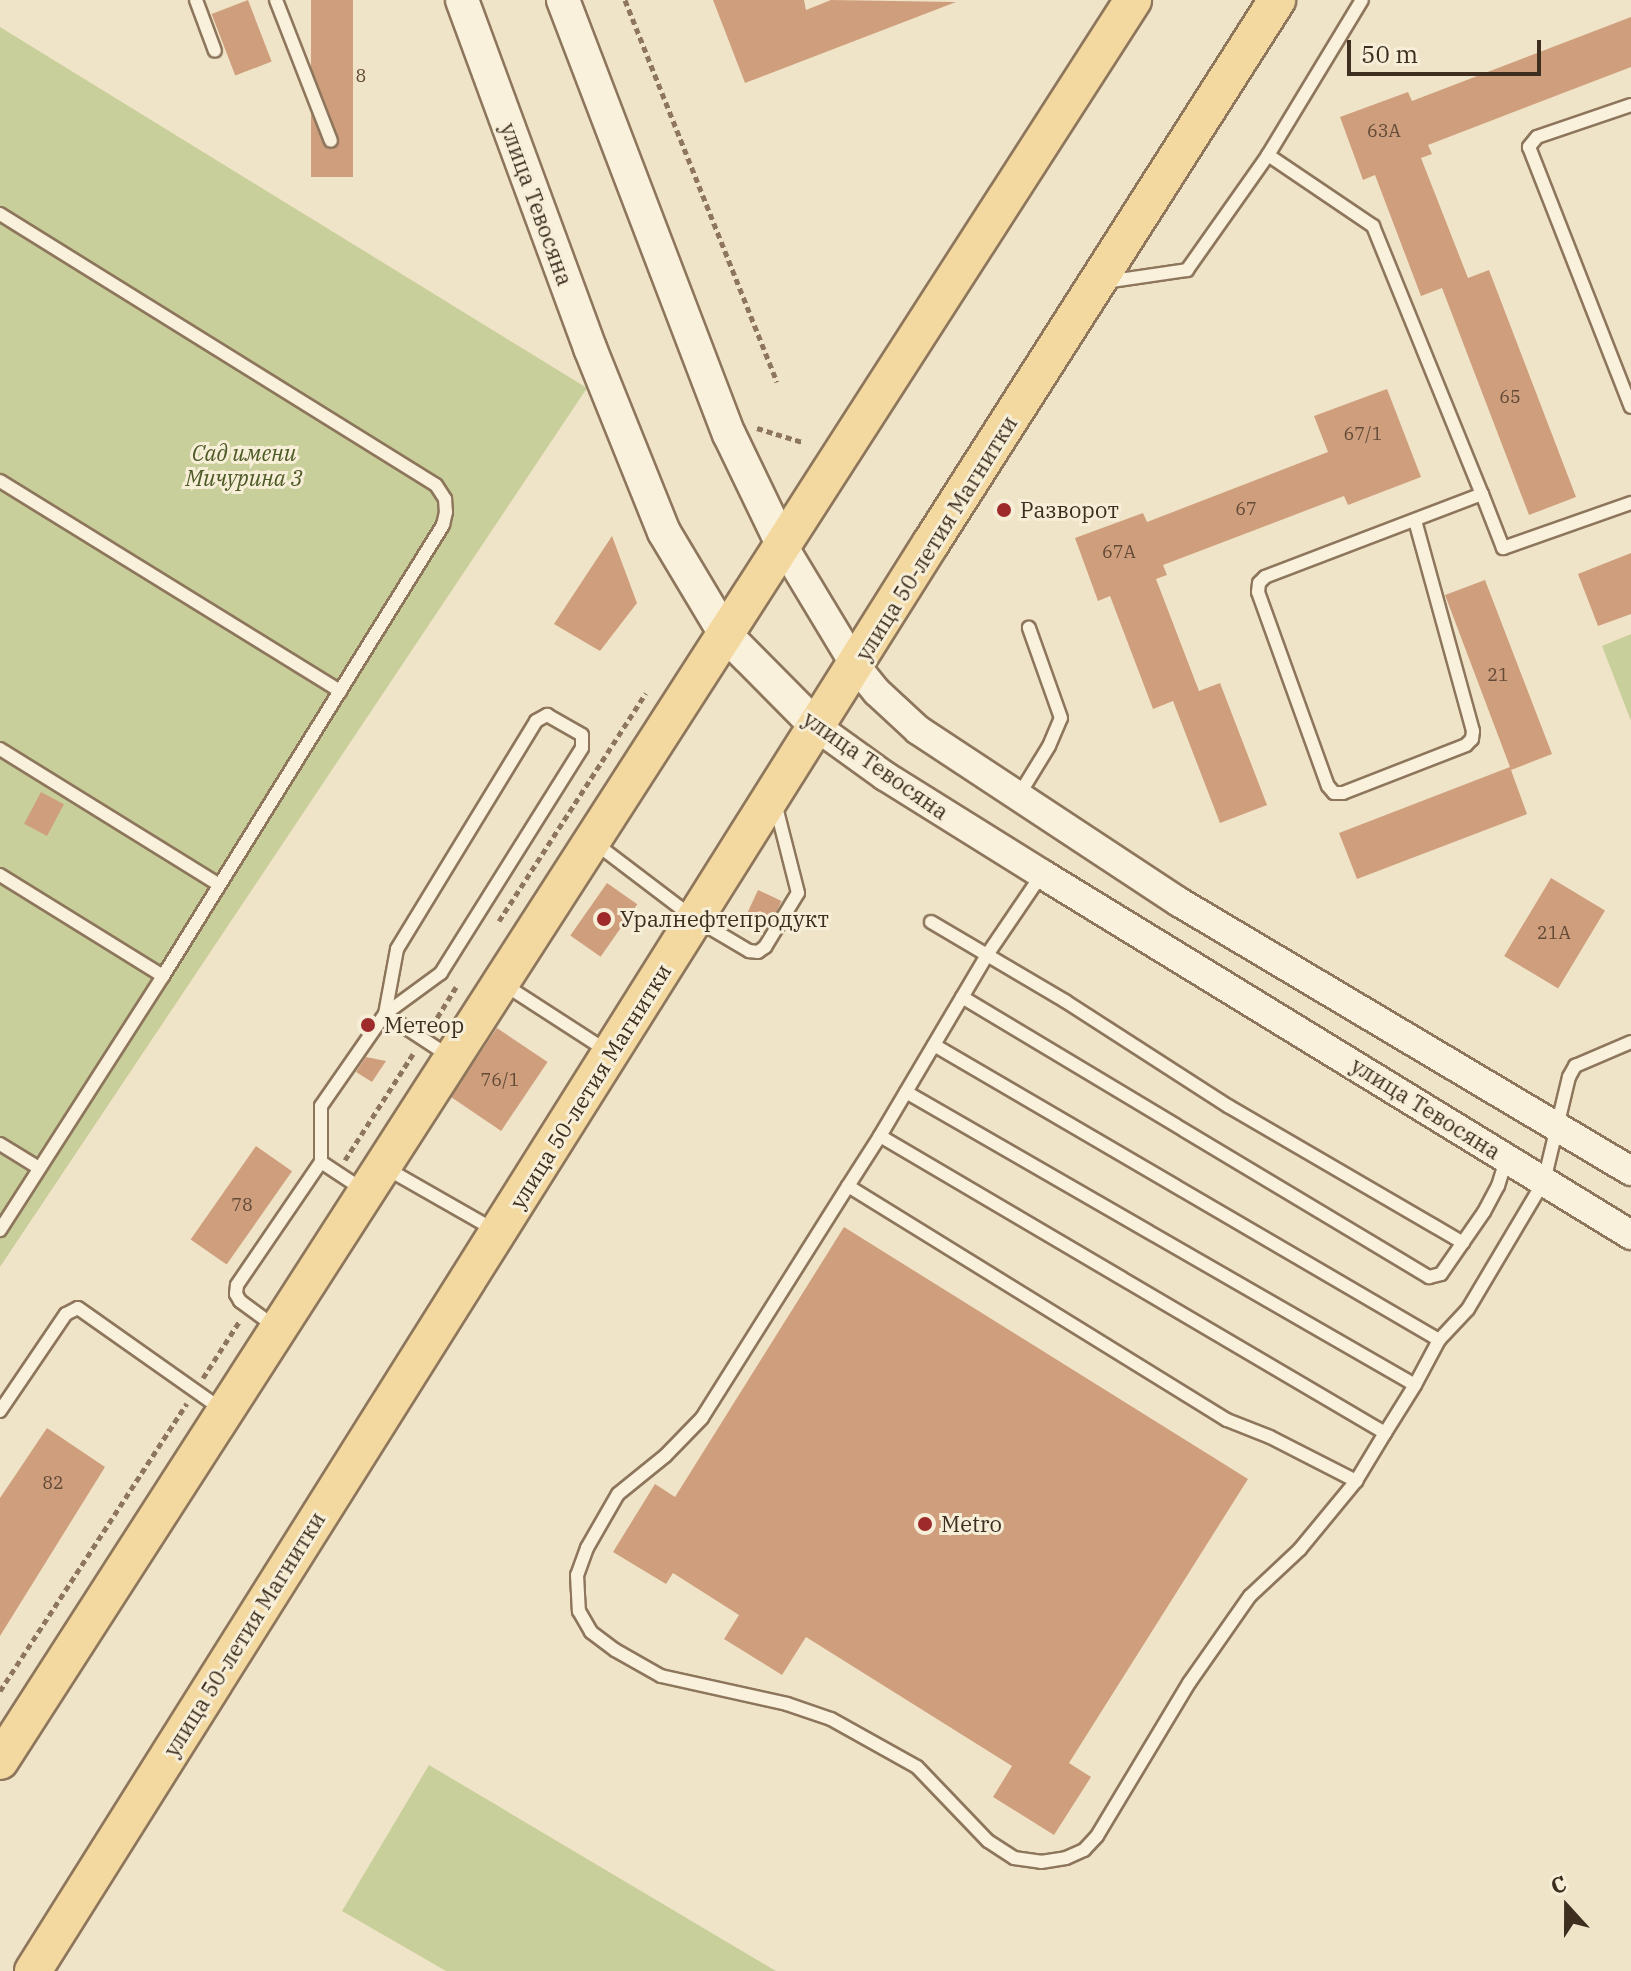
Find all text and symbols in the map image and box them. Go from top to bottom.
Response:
scale bar [1351,24,1545,74]
text: 50 m [1361,38,1418,70]
house number: 8 [356,65,366,87]
street label: улица Тевосяна [495,119,579,289]
house number: 63А [1367,120,1401,142]
house number: 65 [1499,386,1521,408]
street label: улица 50-летия Магнитки [850,411,1022,665]
house number: 67/1 [1344,423,1382,445]
park label: Сад имени Мичурина 3 [185,439,303,490]
place label: Разворот [1020,497,1119,523]
house number: 67 [1235,498,1257,520]
marker: Разворот [995,501,1013,519]
house number: 67А [1102,541,1136,563]
house number: 21 [1487,664,1509,686]
street label: улица Тевосяна [798,705,954,825]
place label: Уралнефтепродукт [620,906,829,932]
marker: Уралнефтепродукт [595,910,613,928]
house number: 21А [1537,922,1571,944]
street label: улица 50-летия Магнитки [504,959,676,1213]
place label: Метеор [384,1012,464,1038]
marker: Метеор [359,1016,377,1034]
street label: улица Тевосяна [1346,1051,1506,1165]
house number: 76/1 [481,1069,519,1091]
house number: 78 [231,1194,253,1216]
house number: 82 [42,1472,64,1494]
street label: улица 50-летия Магнитки [158,1507,330,1761]
place label: Metro [941,1511,1002,1537]
marker: Metro [916,1515,934,1533]
north arrow [1527,1867,1607,1947]
text: С [1546,1868,1570,1900]

